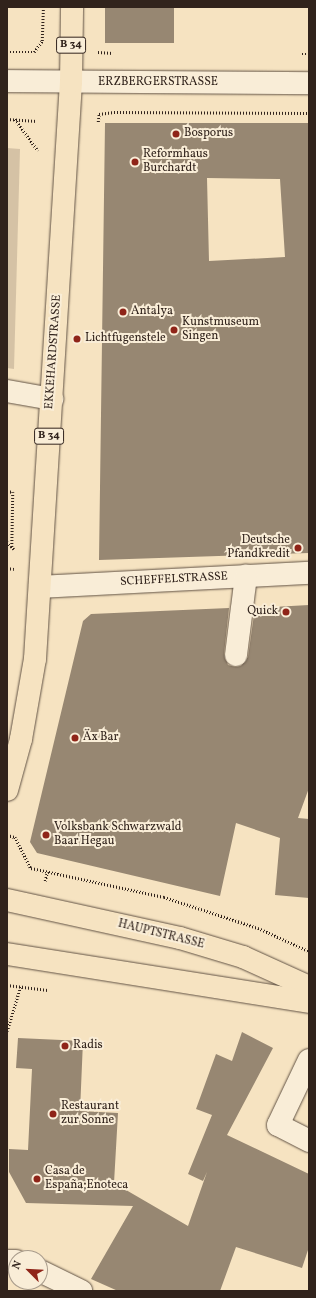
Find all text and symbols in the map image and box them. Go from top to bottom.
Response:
road number: B 34 [56,36,86,54]
street label: ERZBERGERSTRASSE [98,76,218,90]
place label: Bosporus [184,127,233,141]
marker: Bosporus [171,129,181,139]
place label: Reformhaus Burchardt [143,148,208,176]
marker: Reformhaus Burchardt [130,157,140,167]
street label: EKKEHARDSTRASSE [43,294,65,410]
place label: Antalya [131,305,173,319]
marker: Antalya [118,307,128,317]
place label: Kunstmuseum Singen [182,316,259,344]
marker: Kunstmuseum Singen [169,325,179,335]
place label: Lichtfugenstele [85,332,166,346]
marker: Lichtfugenstele [72,334,82,344]
road number: B 34 [34,427,64,445]
place label: Deutsche Pfandkredit [227,534,290,562]
marker: Deutsche Pfandkredit [293,543,303,553]
street label: SCHEFFELSTRASSE [120,570,228,590]
place label: Quick [247,605,278,619]
marker: Quick [281,607,291,617]
place label: Äx Bar [83,731,119,745]
marker: Äx Bar [70,733,80,743]
place label: Volksbank Schwarzwald Baar Hegau [54,821,182,849]
marker: Volksbank Schwarzwald Baar Hegau [41,830,51,840]
street label: HAUPTSTRASSE [116,917,206,953]
place label: Radis [73,1039,103,1053]
marker: Radis [60,1041,70,1051]
place label: Restaurant zur Sonne [61,1100,119,1128]
marker: Restaurant zur Sonne [48,1109,58,1119]
place label: Casa de España;Enoteca [45,1165,128,1193]
marker: Casa de España;Enoteca [32,1174,42,1184]
north arrow [8,1250,48,1290]
text: N [9,1259,26,1272]

